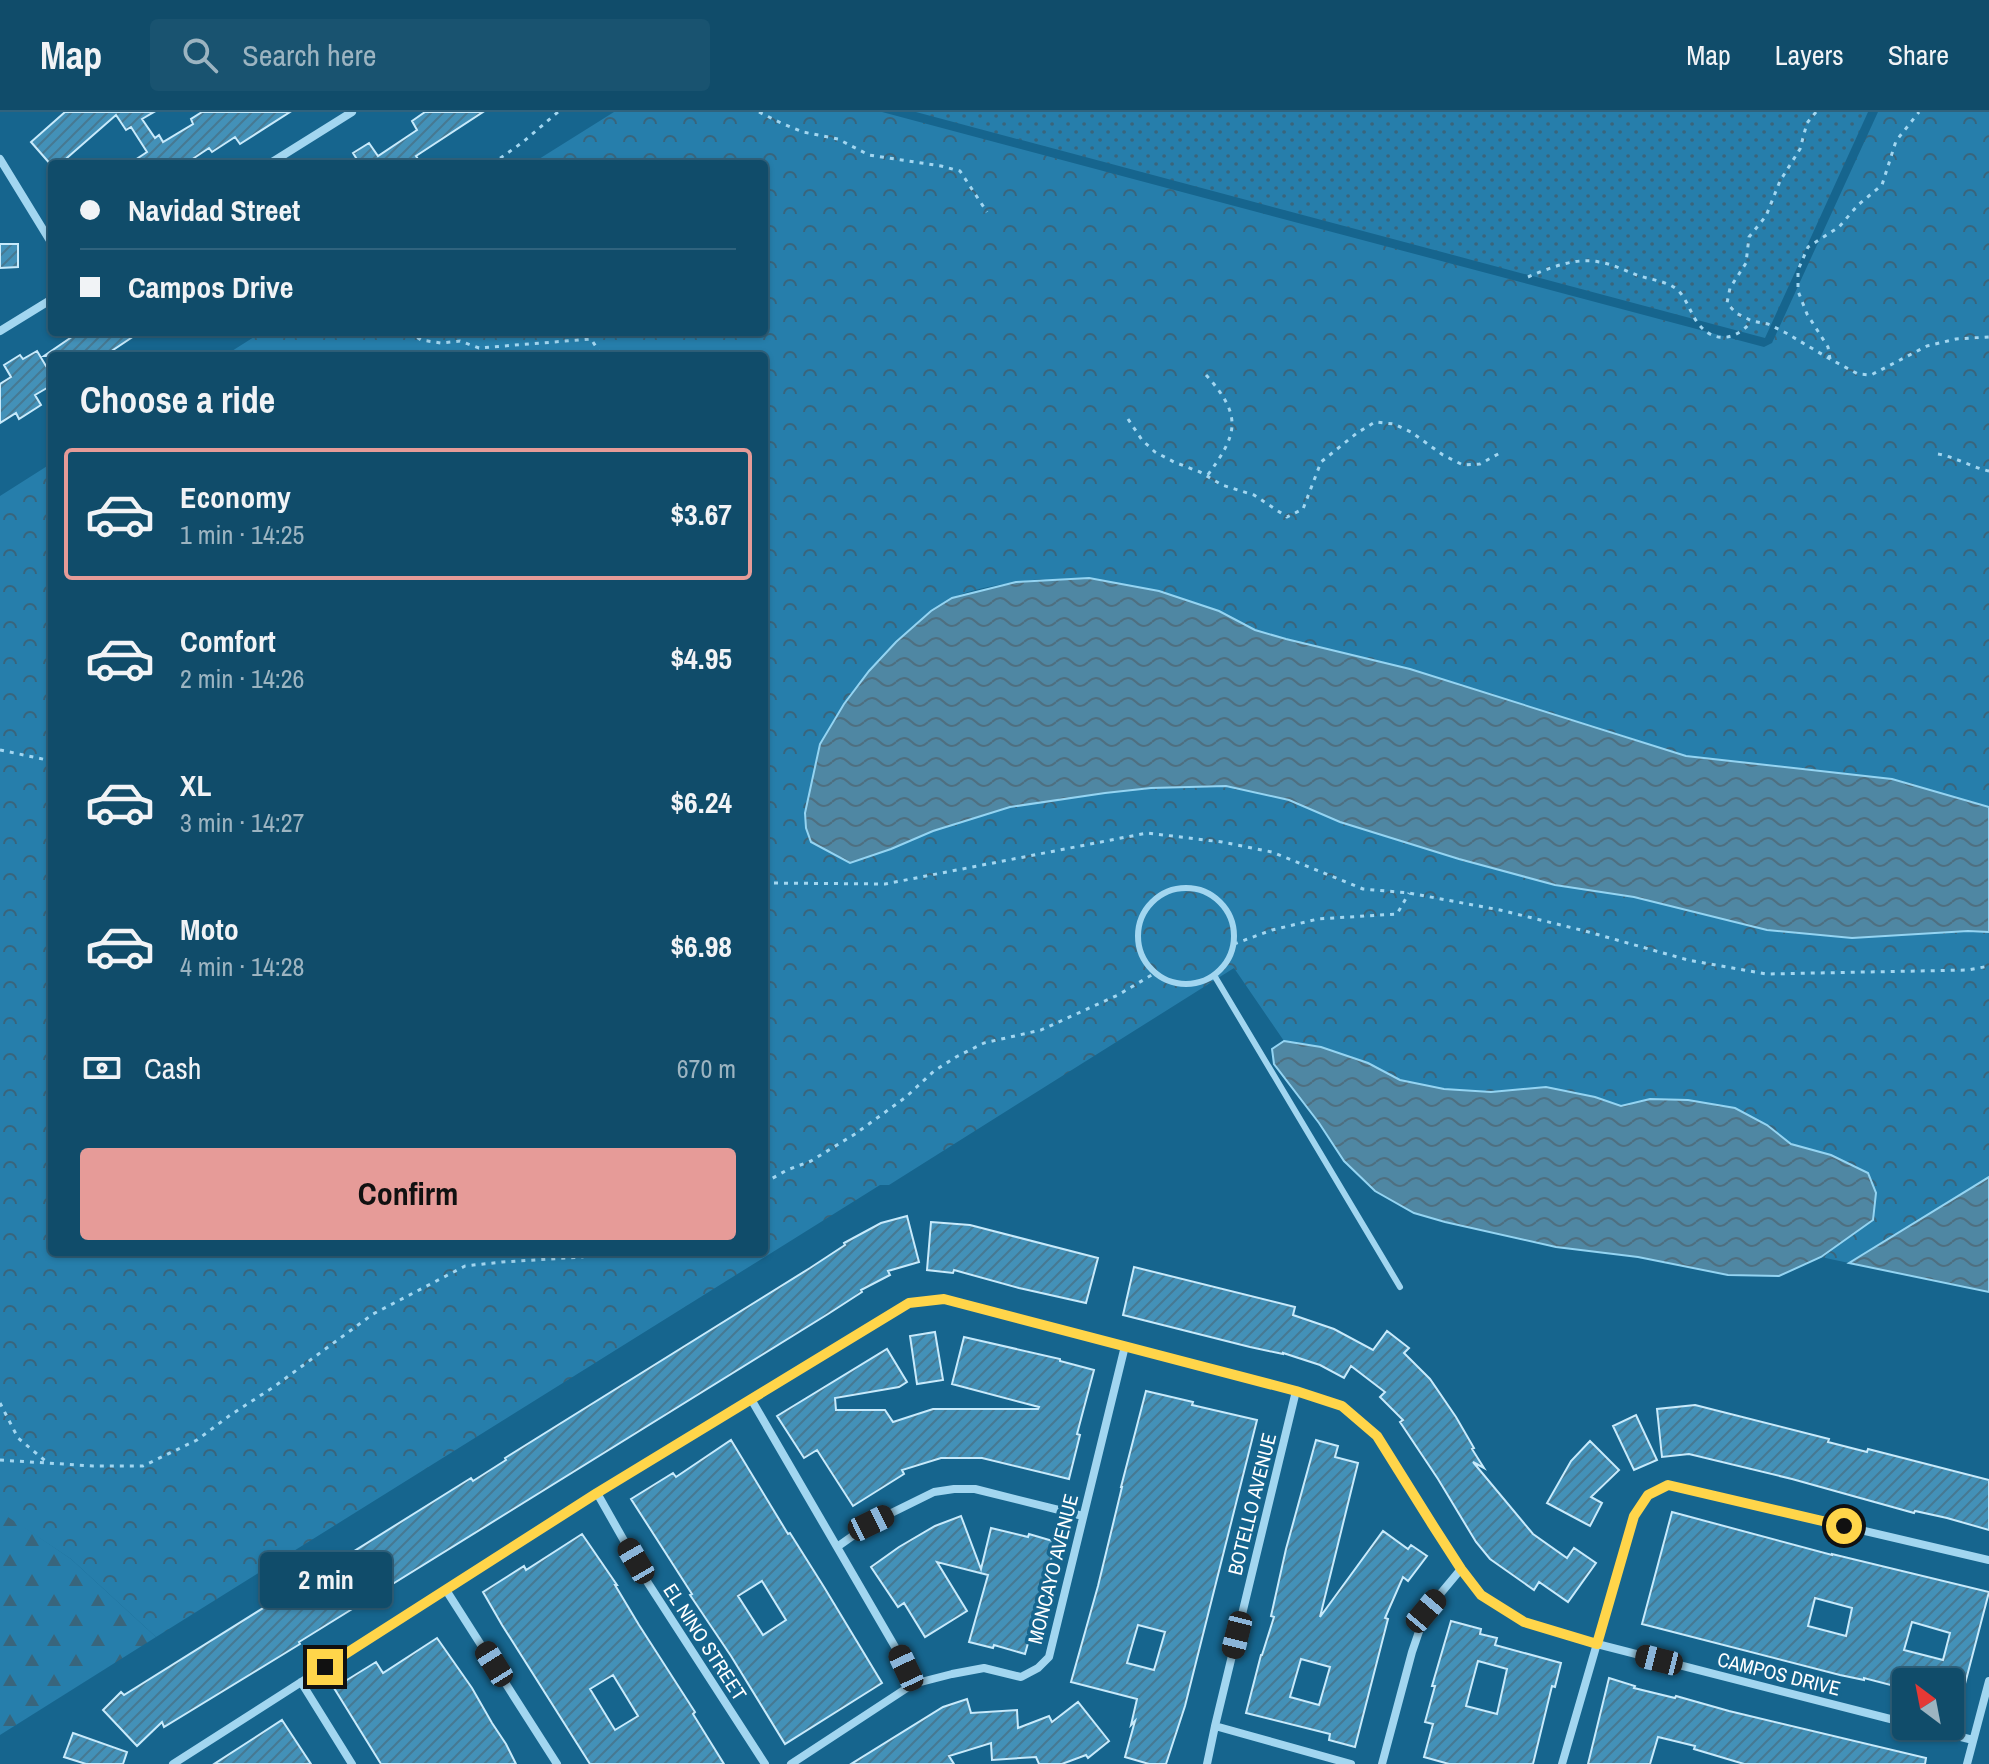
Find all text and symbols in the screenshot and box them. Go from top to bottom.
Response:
search box [150,19,710,91]
text: Map [40,30,102,81]
icon: search [178,33,222,77]
text: Search here [242,35,376,75]
text: Map [1686,36,1731,74]
text: Layers [1775,36,1844,74]
text: Share [1888,36,1949,74]
text: Navidad Street [128,190,300,230]
text: Campos Drive [128,267,293,307]
text: Choose a ride [80,376,275,424]
text: Economy [180,477,291,517]
icon: car [84,478,156,550]
text: $3.67 [670,494,732,534]
text: 1 min · 14:25 [180,517,304,552]
text: Comfort [180,621,276,661]
icon: car [84,622,156,694]
text: $4.95 [670,638,732,678]
text: 2 min · 14:26 [180,661,304,696]
text: XL [180,765,211,805]
icon: car [84,766,156,838]
text: $6.24 [670,782,732,822]
text: 3 min · 14:27 [180,805,304,840]
text: Moto [180,909,239,949]
icon: car [84,910,156,982]
text: $6.98 [670,926,732,966]
text: 4 min · 14:28 [180,949,304,984]
icon: cash [80,1046,124,1090]
text: Cash [144,1048,201,1088]
text: 670 m [677,1051,736,1086]
button: Confirm [80,1148,736,1240]
street label: BOTELLO AVENUE [1221,1430,1282,1578]
street label: MONCAYO AVENUE [1021,1491,1084,1647]
car [844,1502,898,1544]
route start [1826,1508,1862,1544]
car [614,1534,658,1588]
callout: 2 min [259,1551,391,1607]
text: 2 min [298,1562,354,1597]
street label: EL NINO STREET [658,1578,753,1705]
car [1401,1585,1451,1637]
car [1220,1609,1254,1661]
car [471,1637,517,1691]
car [885,1641,927,1695]
car [1633,1643,1685,1677]
street label: CAMPOS DRIVE [1715,1645,1843,1702]
route end [307,1649,343,1685]
north arrow [1892,1668,1964,1740]
map controls [1892,1668,1964,1740]

